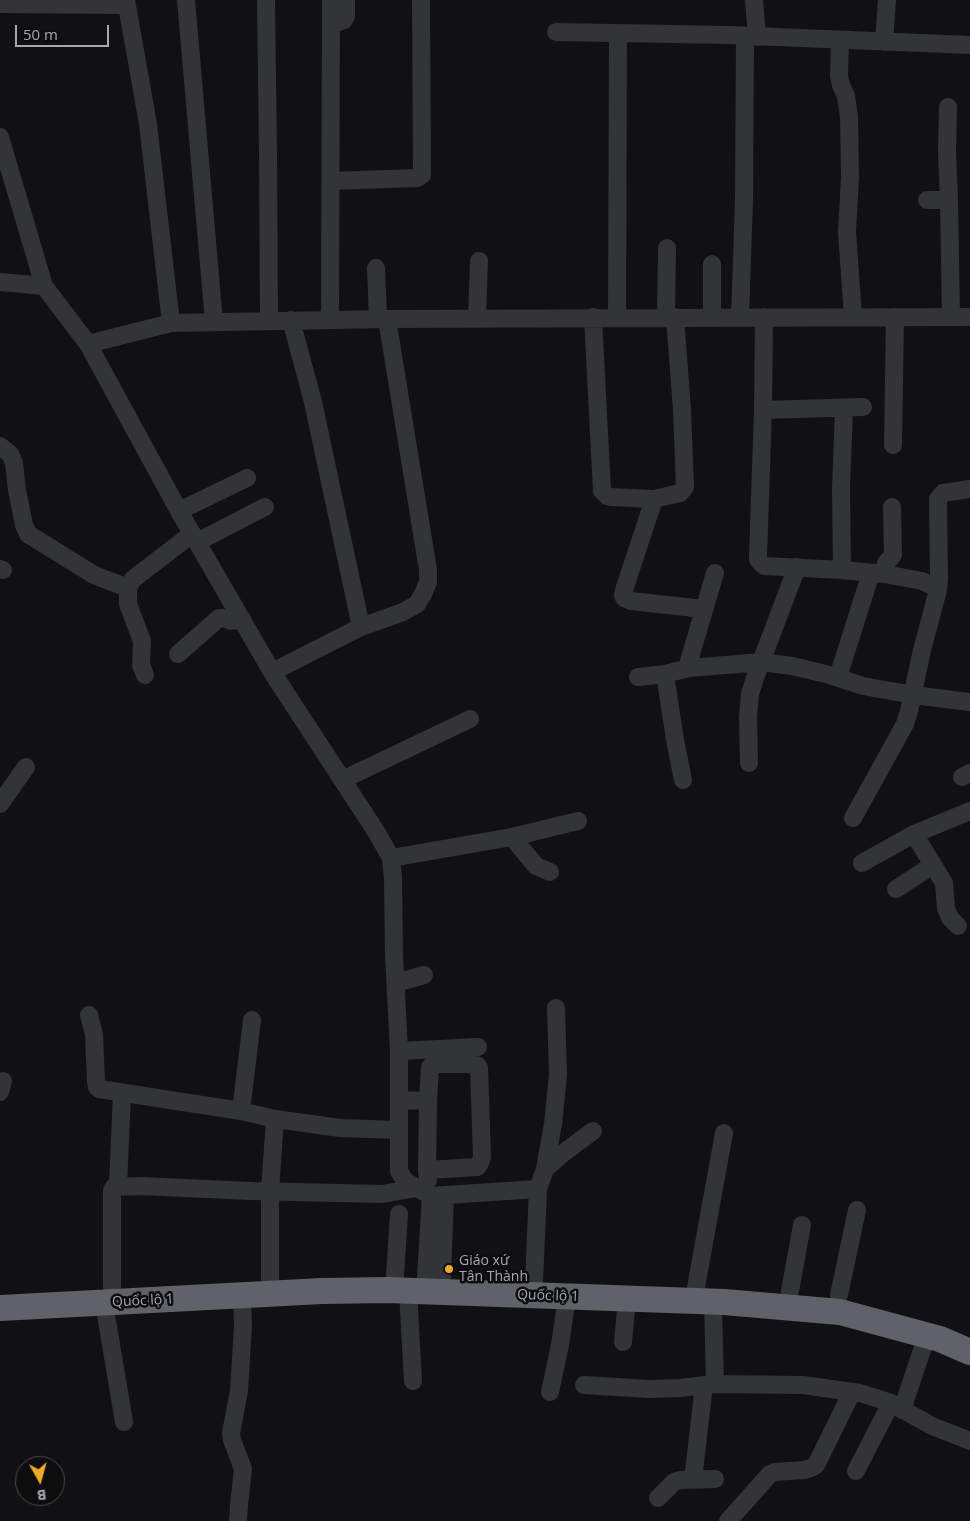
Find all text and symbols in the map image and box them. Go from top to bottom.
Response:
scale bar [18,15,111,47]
text: 50 m [23,24,58,44]
place label: Giáo xứ Tân Thành [459,1253,528,1285]
marker: Giáo xứ Tân Thành [443,1263,455,1275]
street label: Quốc lộ 1 [517,1287,579,1305]
street label: Quốc lộ 1 [112,1291,174,1311]
north arrow [15,1456,65,1506]
text: B [36,1485,48,1505]

